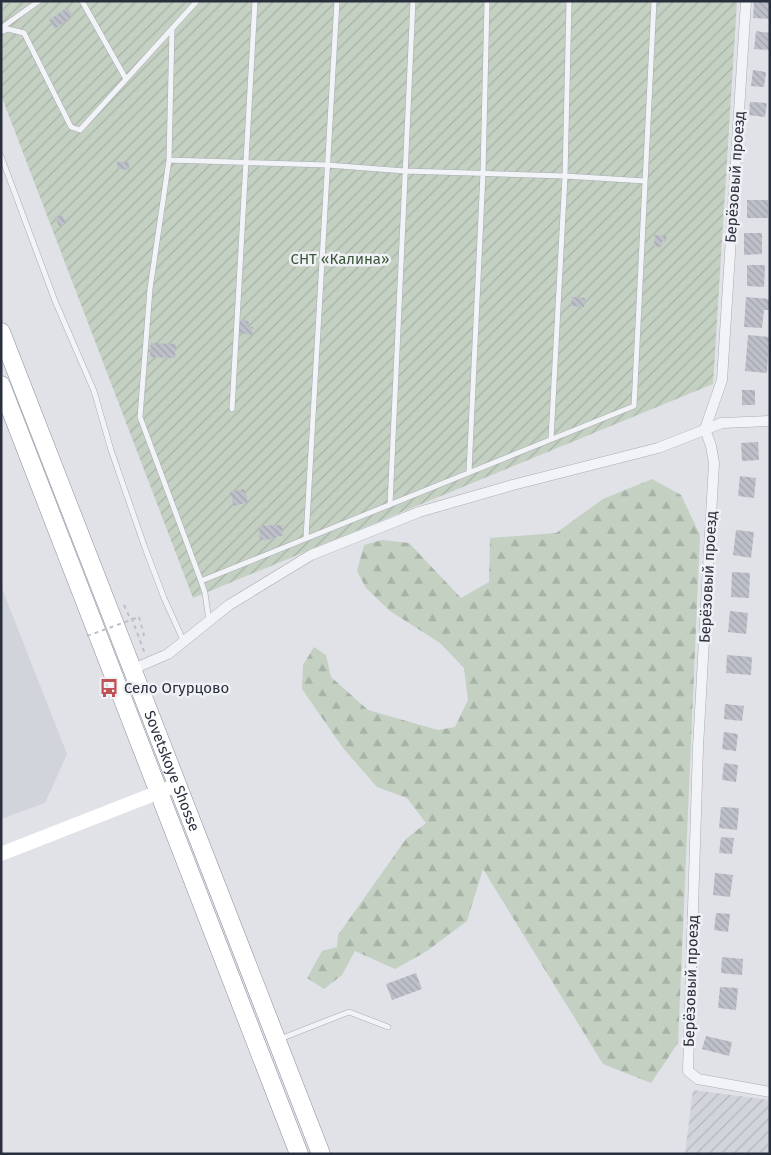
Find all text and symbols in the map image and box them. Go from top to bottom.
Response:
street label: Берёзовый проезд [721,110,749,244]
park label: СНТ «Калина» [290,250,390,268]
street label: Берёзовый проезд [696,510,720,644]
bus stop icon: Село Огурцово [98,677,120,699]
place label: Село Огурцово [124,679,229,697]
street label: Sovetskoye Shosse [140,708,204,834]
street label: Берёзовый проезд [680,915,702,1047]

